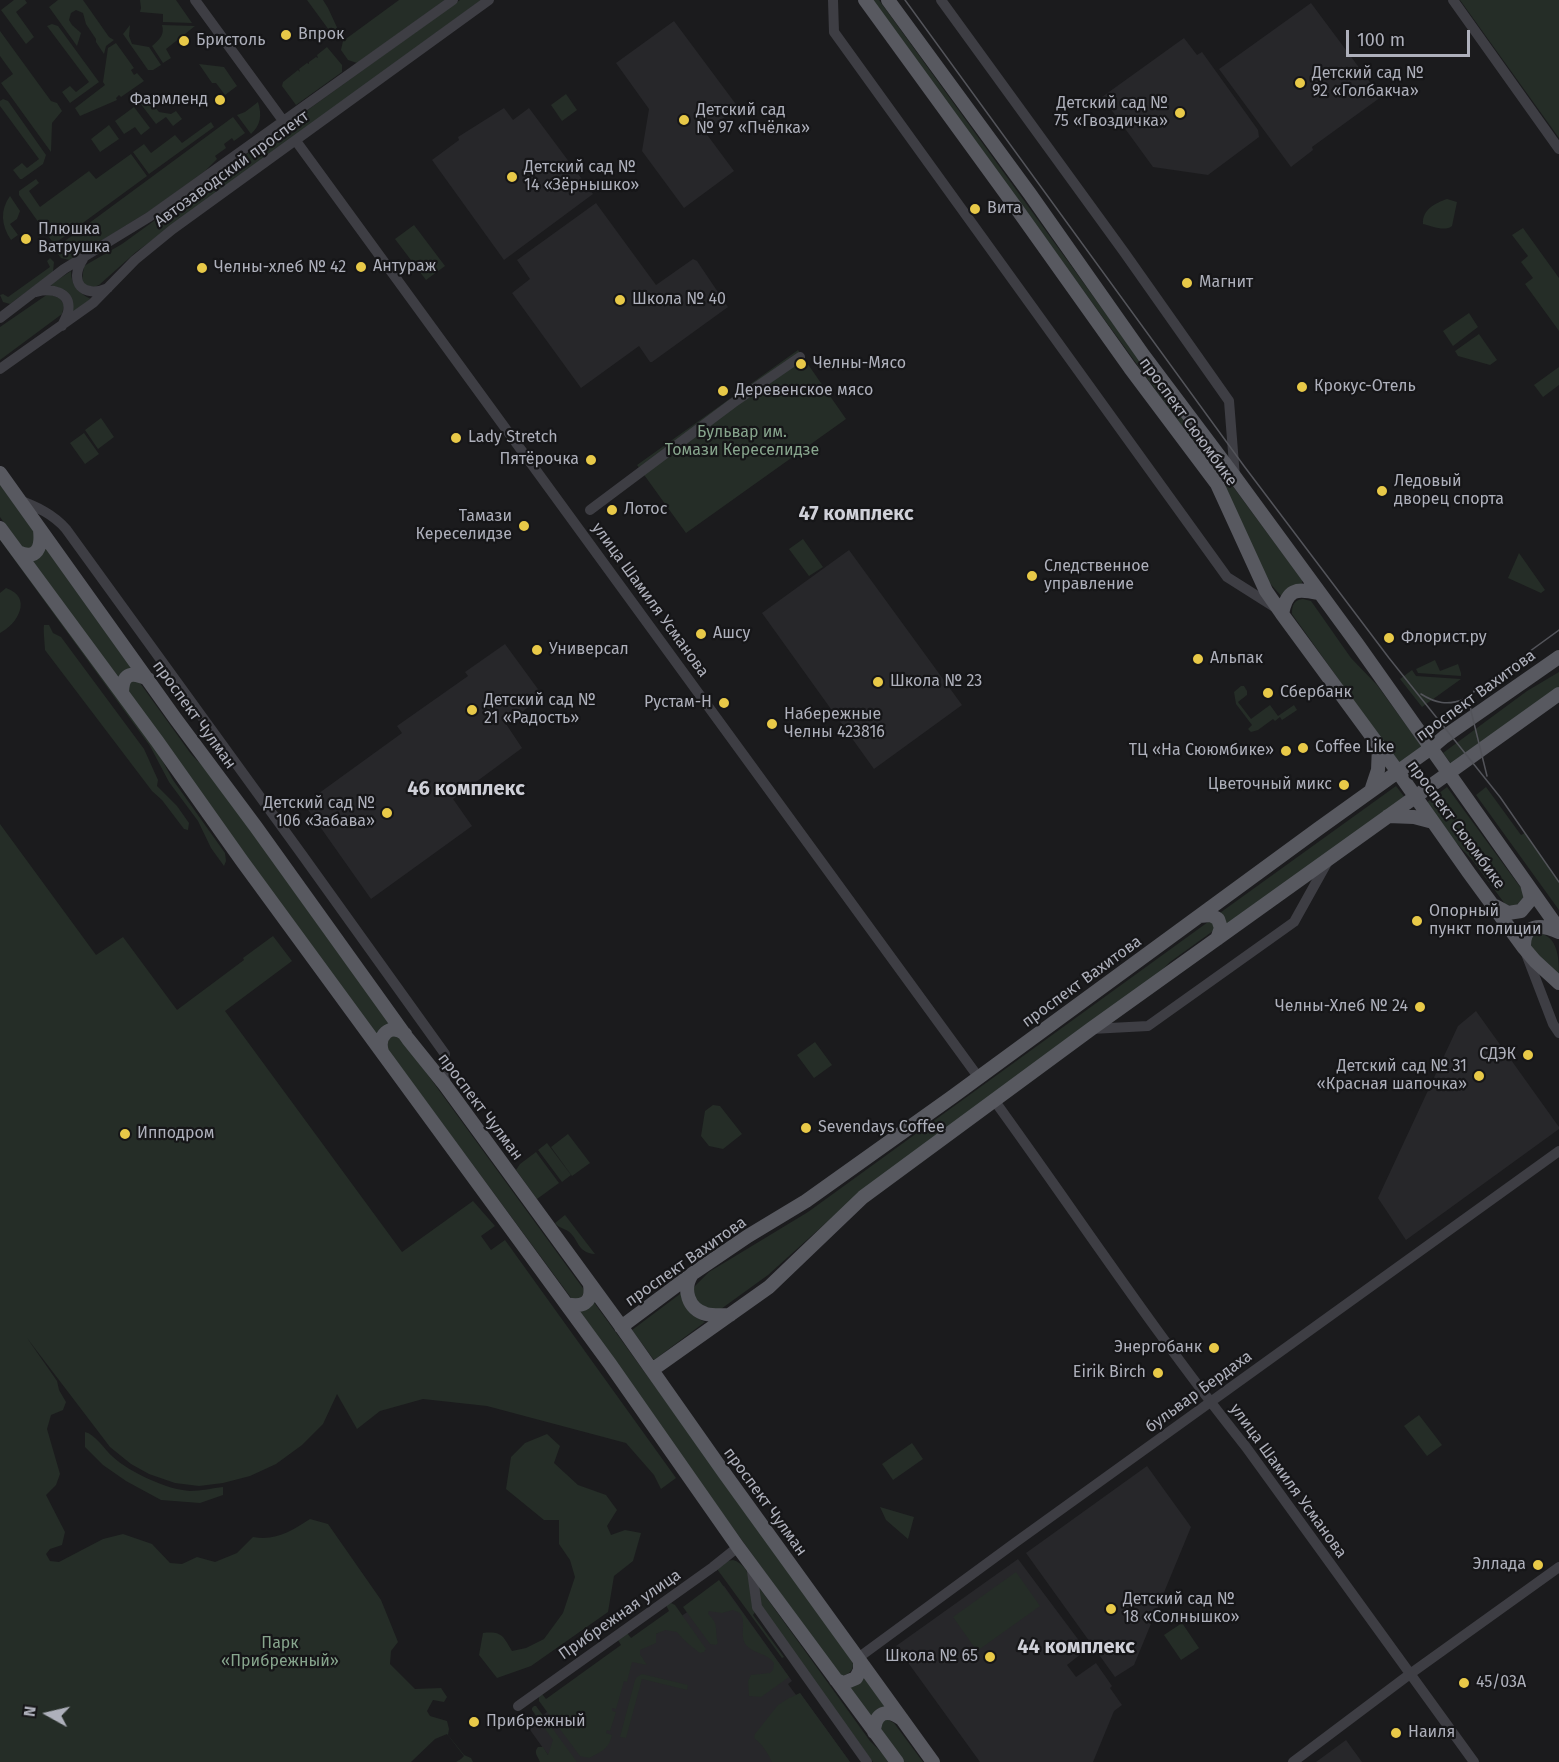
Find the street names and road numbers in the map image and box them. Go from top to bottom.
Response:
street label: Автозаводский проспект [151,107,313,231]
street label: проспект Сююмбике [1135,354,1241,490]
street label: улица Шамиля Усманова [587,519,713,681]
street label: проспект Вахитова [1412,646,1540,746]
street label: проспект Чулман [148,657,240,773]
street label: проспект Сююмбике [1403,757,1509,893]
street label: проспект Вахитова [1018,932,1146,1032]
street label: проспект Чулман [433,1050,527,1164]
street label: проспект Вахитова [622,1213,750,1311]
street label: бульвар Бердаха [1142,1347,1256,1437]
street label: улица Шамиля Усманова [1225,1400,1351,1562]
street label: проспект Чулман [719,1444,811,1560]
street label: Прибрежная улица [555,1566,685,1664]

